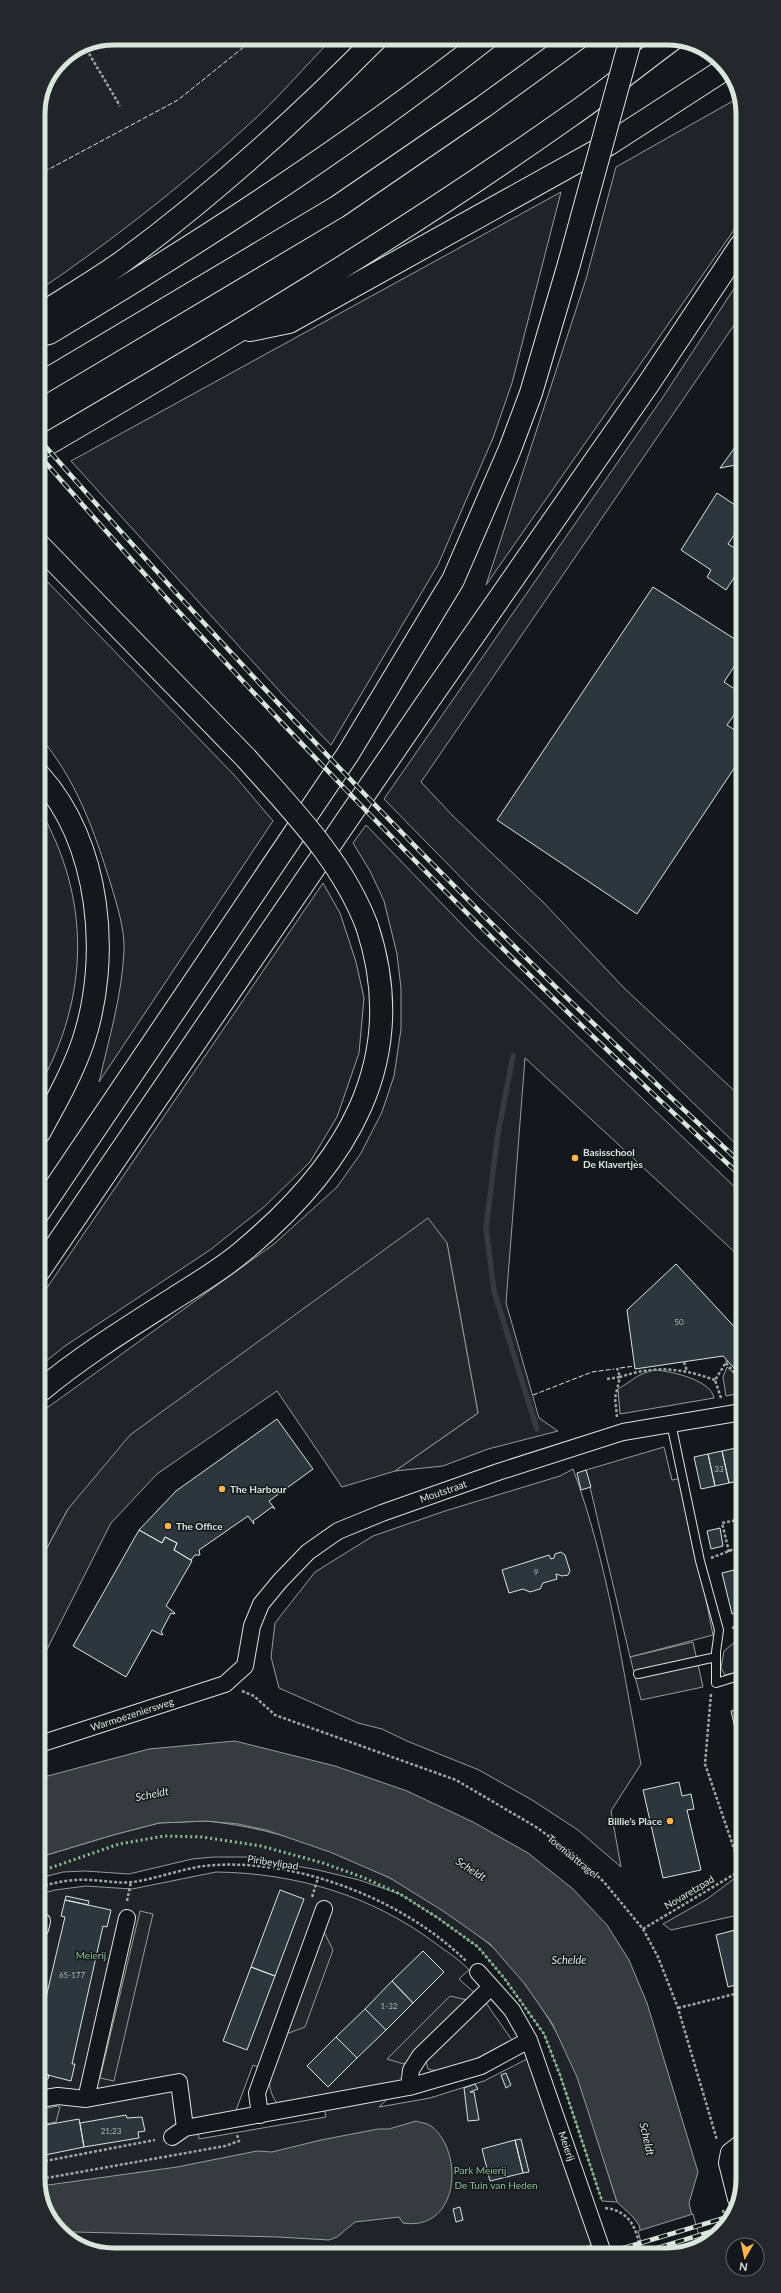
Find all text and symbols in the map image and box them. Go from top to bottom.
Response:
place label: Basisschool De Klavertjes [583,1146,643,1170]
marker: Basisschool De Klavertjes [570,1153,580,1163]
house number: 50 [674,1317,684,1327]
house number: 33 [714,1464,724,1474]
street label: Moutstraat [418,1477,468,1505]
place label: The Harbour [230,1483,287,1495]
marker: The Harbour [217,1484,227,1494]
place label: The Office [176,1520,223,1532]
marker: The Office [163,1521,173,1531]
house number: 9 [534,1567,539,1577]
street label: Warmoezeniersweg [89,1695,175,1733]
water label: Scheldt [134,1784,170,1803]
place label: Billie's Place [608,1815,663,1827]
marker: Billie's Place [665,1816,675,1826]
street label: Toemaattragel [545,1832,601,1880]
street label: Piribeylipad [247,1852,299,1872]
water label: Scheldt [454,1854,489,1883]
street label: Novaretzpad [662,1872,716,1912]
park label: Meierij [76,1949,106,1961]
water label: Schelde [551,1953,587,1966]
house number: 65-177 [59,1970,85,1980]
house number: 1-32 [381,2001,398,2011]
water label: Scheldt [637,2121,658,2157]
house number: 21;23 [101,2126,122,2136]
street label: Meierij [556,2130,578,2162]
park label: Park Meierij [454,2164,506,2176]
park label: De Tuin van Heden [454,2179,538,2191]
north arrow [725,2237,765,2277]
text: N [738,2260,749,2274]

